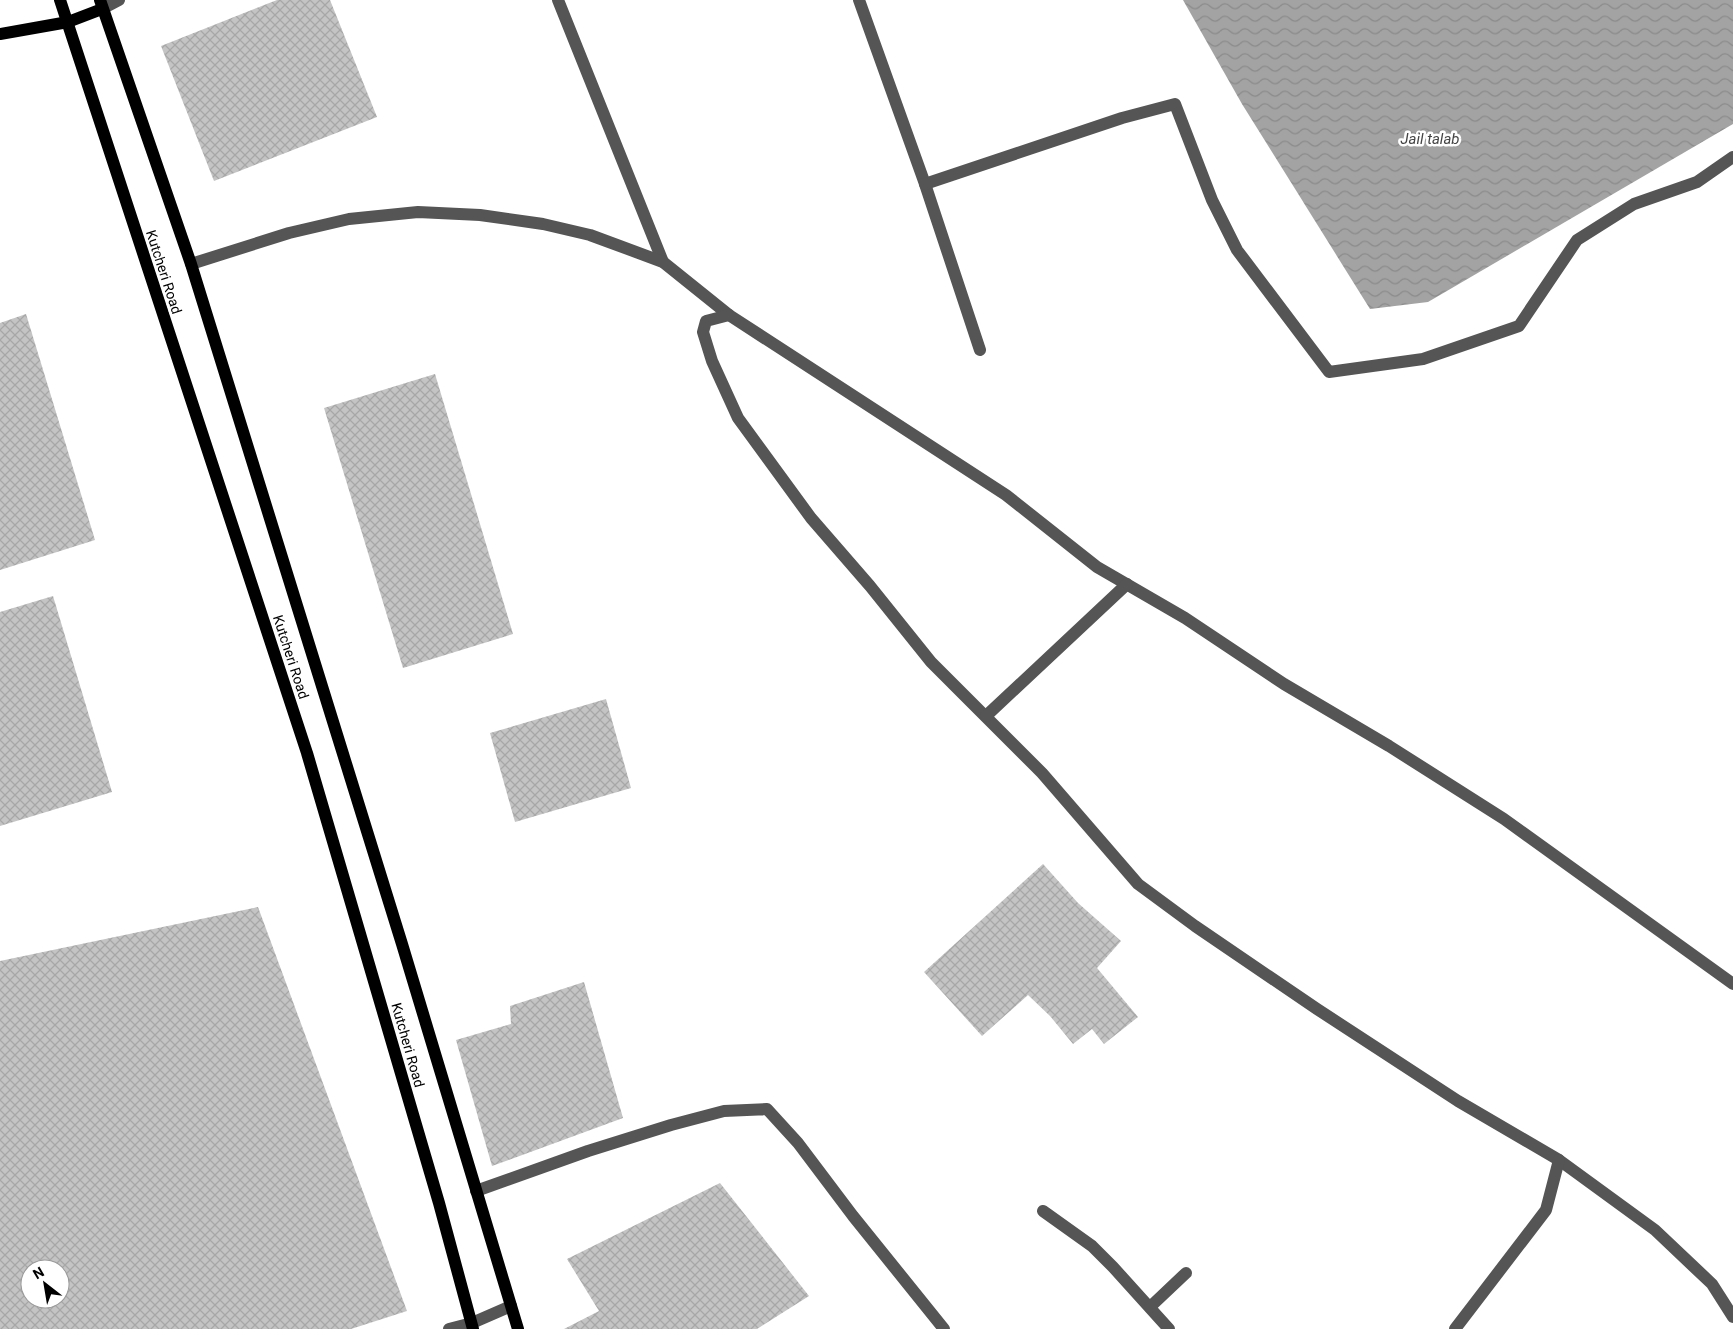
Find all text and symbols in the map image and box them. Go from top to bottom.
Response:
water label: Jail talab [1400,130,1460,148]
street label: Kutcheri Road [143,228,185,316]
street label: Kutcheri Road [270,613,312,701]
street label: Kutcheri Road [388,1001,428,1089]
north arrow [20,1259,70,1309]
text: N [30,1263,47,1282]

